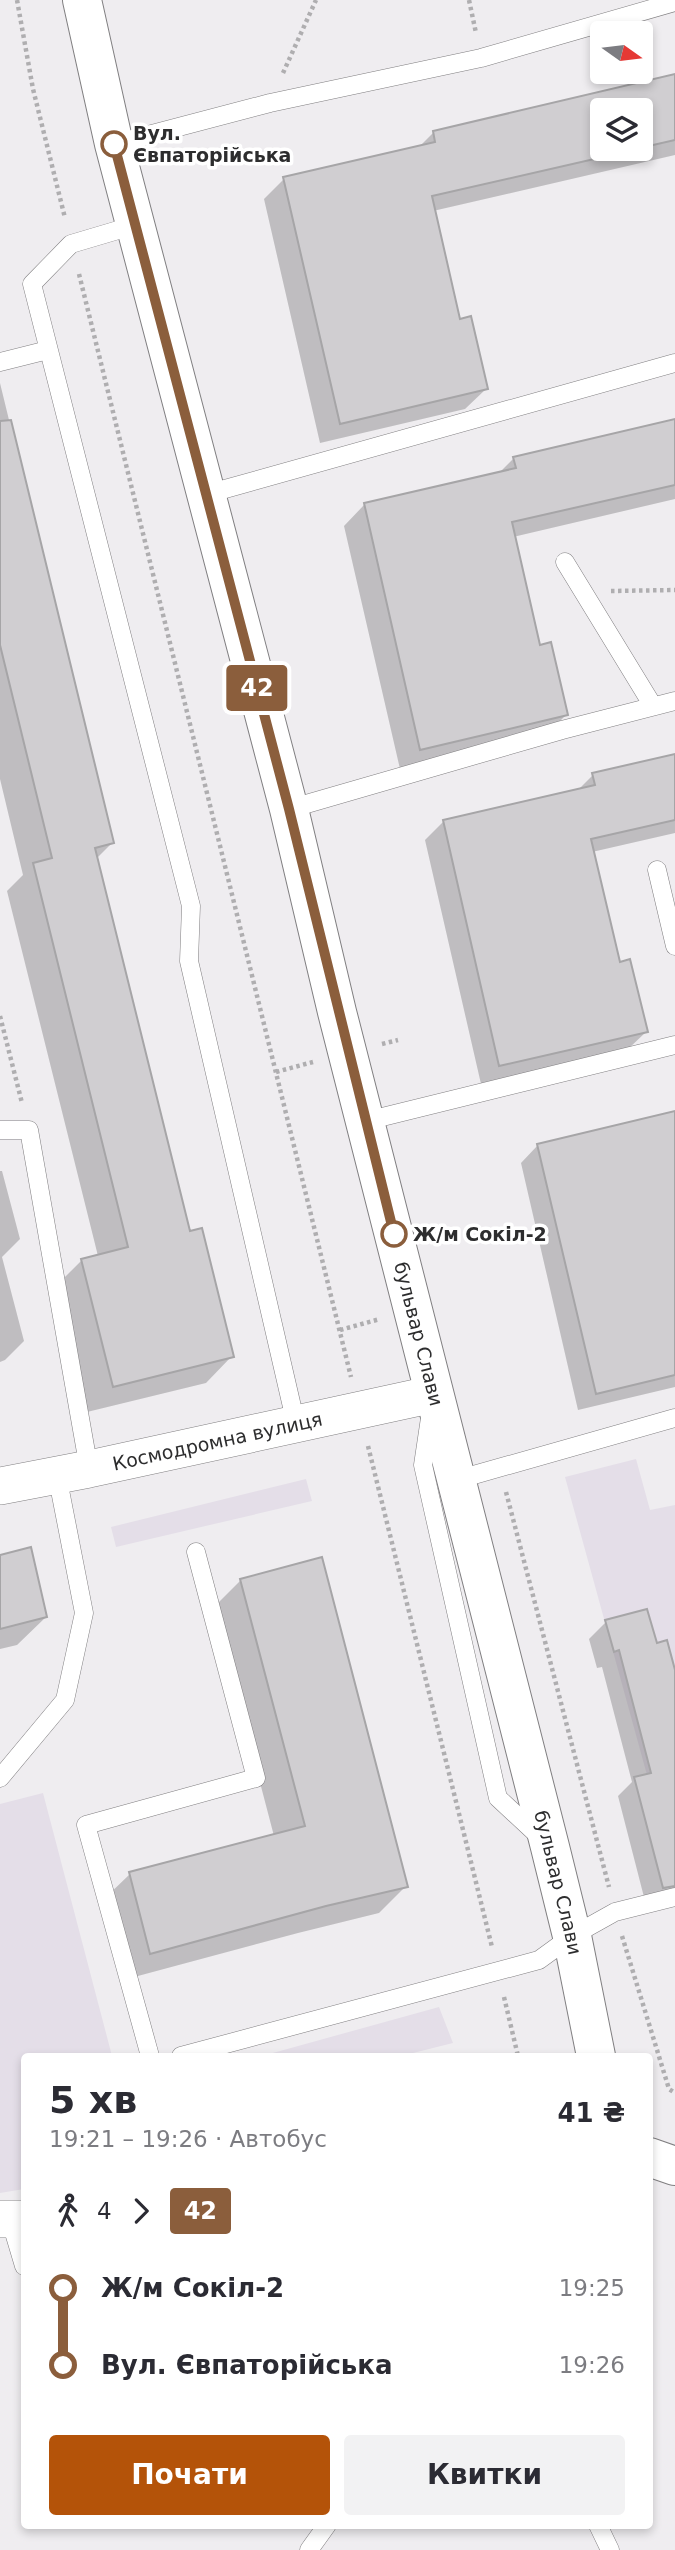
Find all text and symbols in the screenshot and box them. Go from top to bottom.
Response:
north arrow [590,21,653,84]
map controls [590,21,653,161]
button: layers [590,98,653,161]
place label: Вул. Євпаторійська [133,122,291,166]
marker: Вул. Євпаторійська [101,131,127,157]
line badge: 42 [226,665,288,711]
text: 42 [240,674,274,702]
marker: Ж/м Сокіл-2 [381,1221,407,1247]
place label: Ж/м Сокіл-2 [413,1223,547,1245]
street label: бульвар Слави [390,1260,448,1408]
street label: Космодромна вулиця [110,1408,324,1475]
street label: бульвар Слави [530,1808,586,1957]
text: 5 хв [49,2078,137,2122]
text: 41 ₴ [557,2098,625,2128]
text: 19:21 – 19:26 · Автобус [49,2126,327,2152]
icon: walk [49,2192,87,2230]
icon: forward [122,2192,160,2230]
text: 42 [184,2197,217,2225]
text: 4 [97,2198,112,2224]
text: Ж/м Сокіл-2 [101,2273,284,2303]
text: 19:25 [559,2275,625,2301]
text: Вул. Євпаторійська [101,2350,393,2380]
text: 19:26 [559,2352,625,2378]
button: Почати [49,2435,330,2515]
button: Квитки [344,2435,625,2515]

